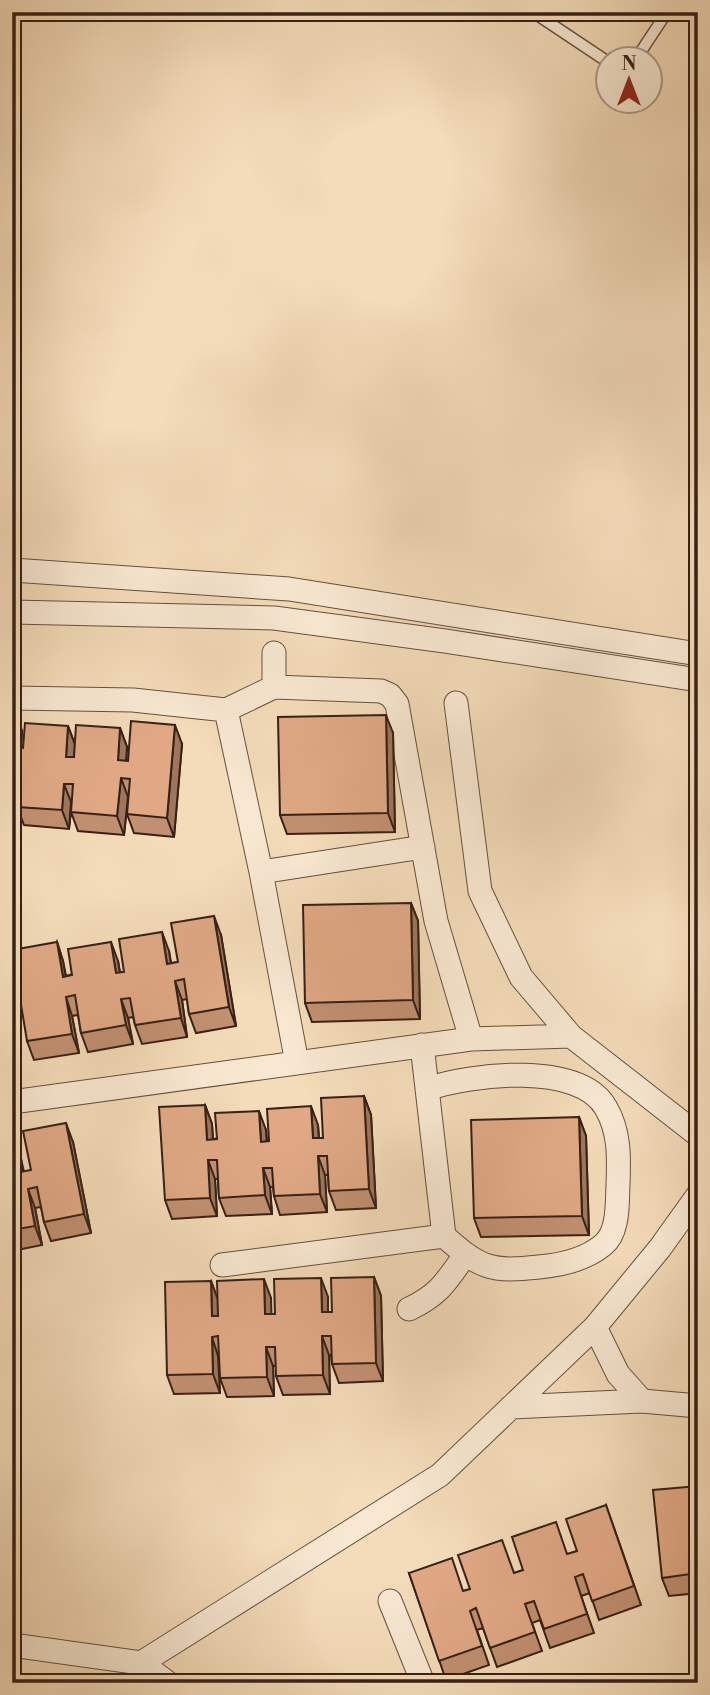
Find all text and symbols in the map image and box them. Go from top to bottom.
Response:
north arrow [594,46,664,116]
text: N [621,52,637,76]

